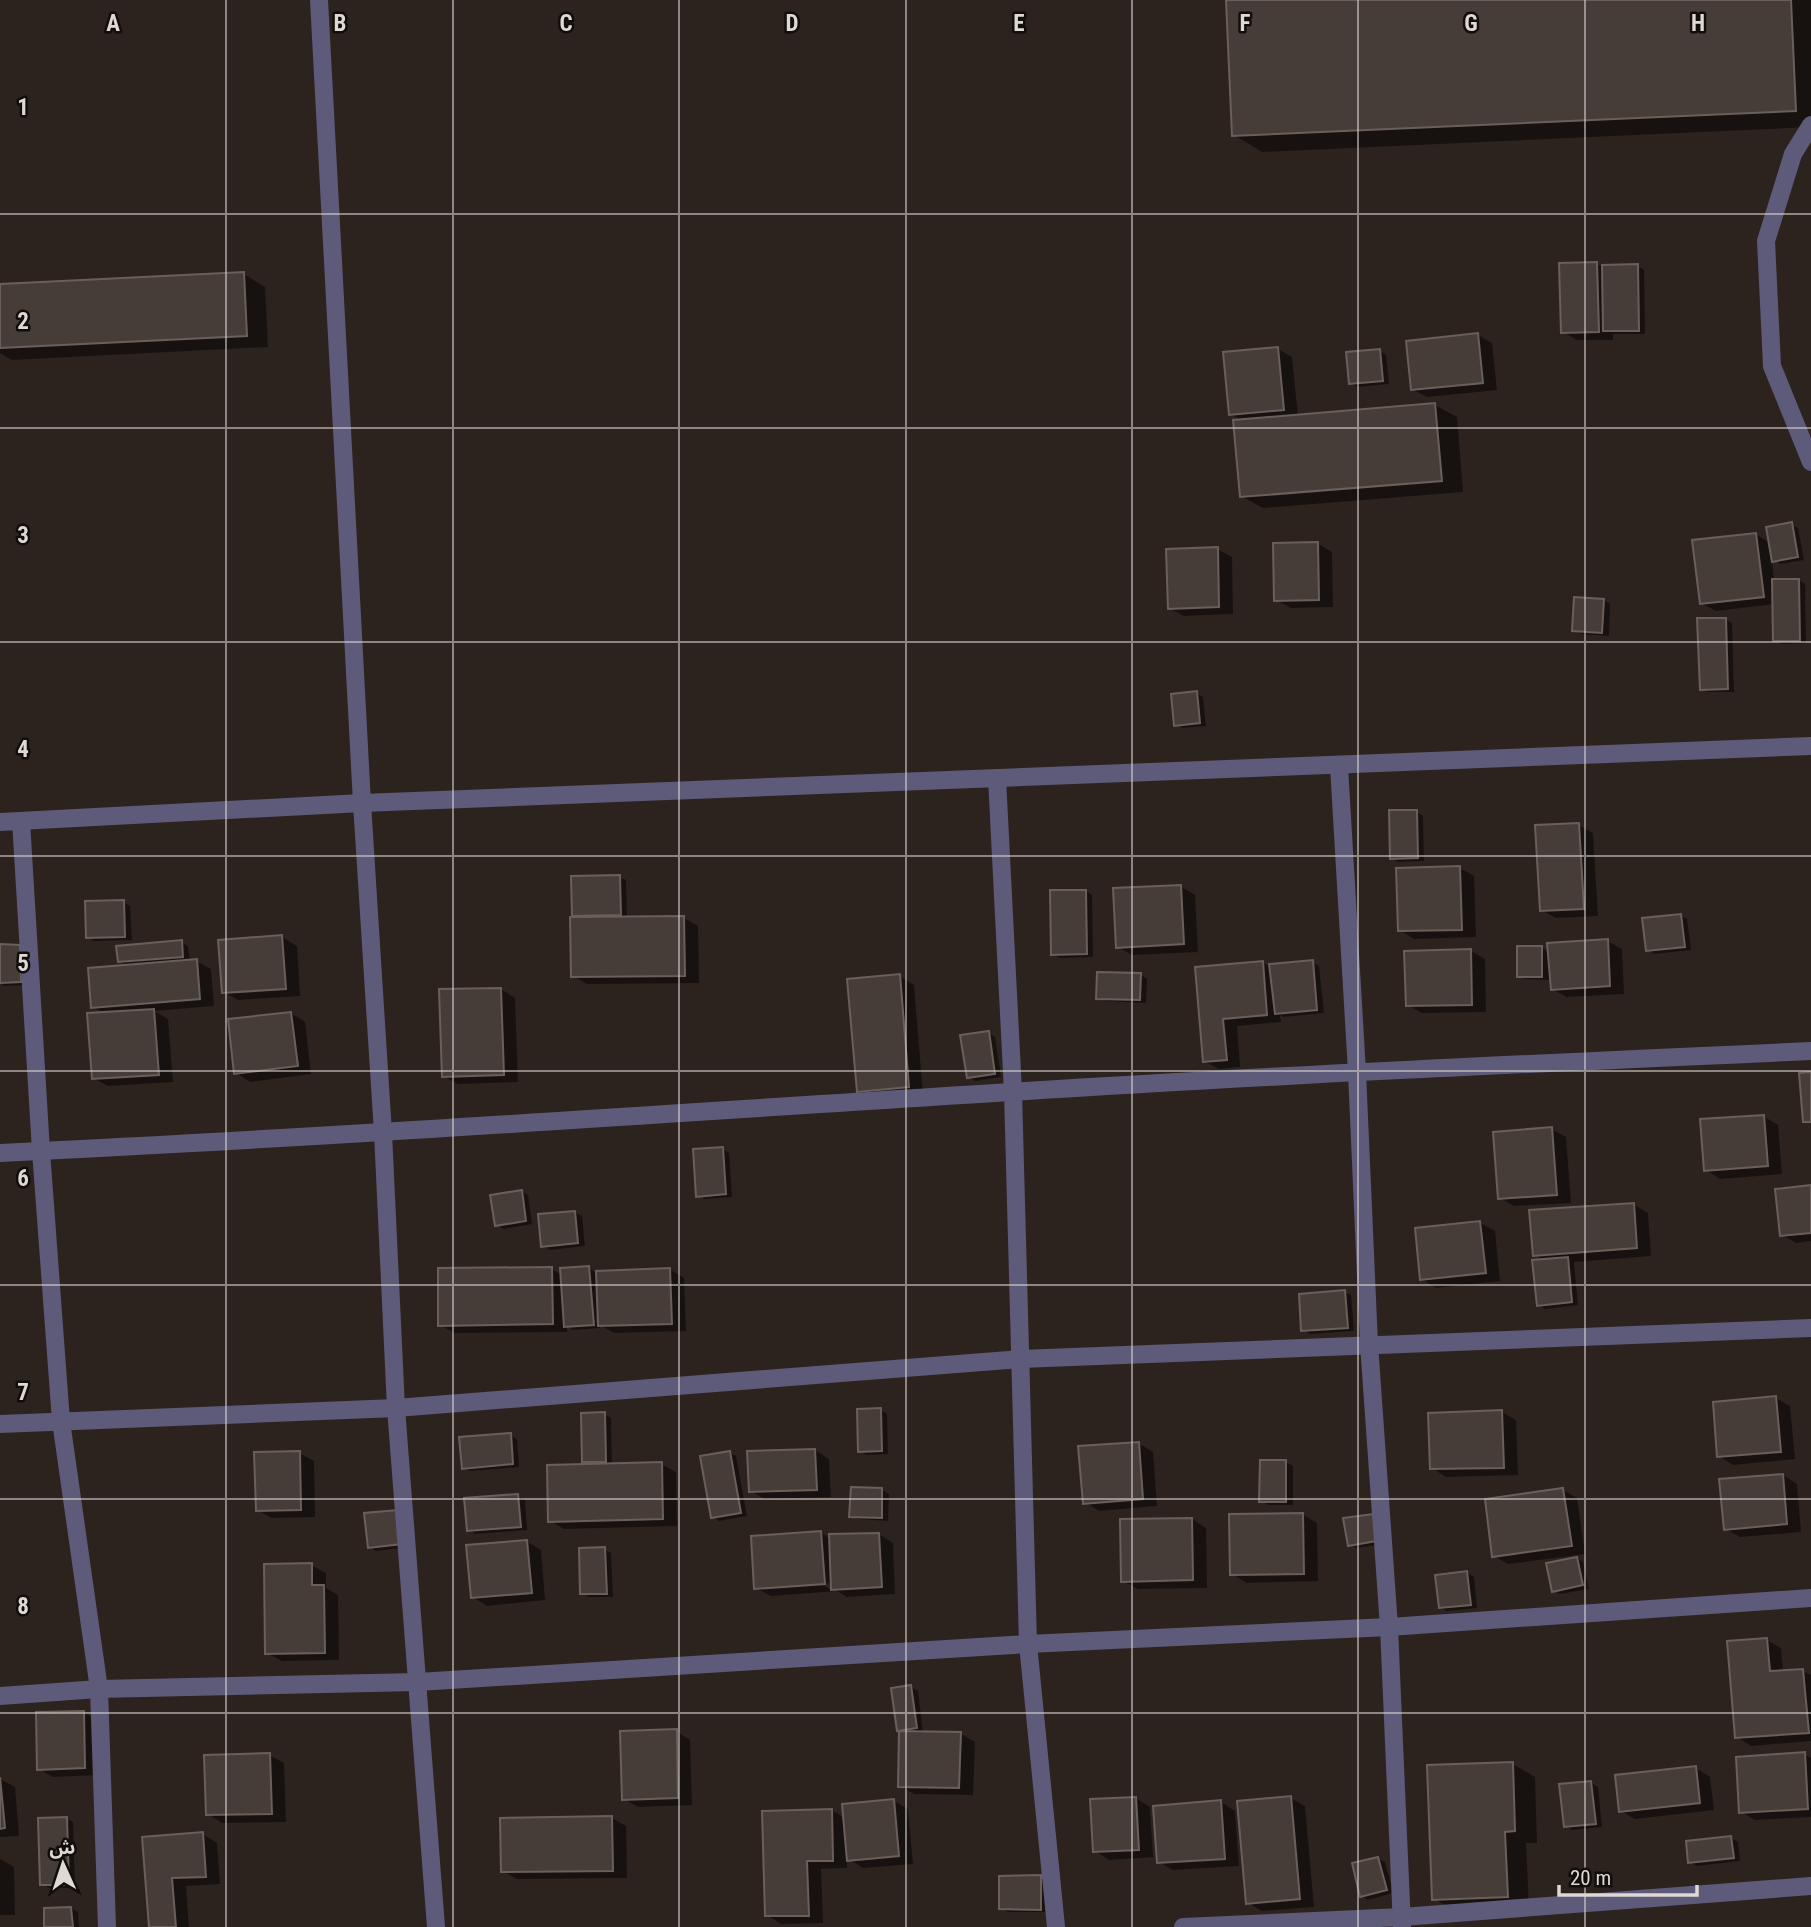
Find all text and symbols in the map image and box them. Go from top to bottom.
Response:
text: A [106,10,120,37]
text: B [334,10,346,37]
text: C [559,10,573,37]
text: D [786,10,799,37]
text: E [1013,10,1025,37]
text: F [1240,10,1251,37]
text: G [1464,10,1478,37]
text: H [1691,10,1705,37]
text: 1 [17,94,29,121]
text: 2 [17,308,29,335]
text: 3 [17,522,29,549]
text: 4 [17,736,29,763]
text: 5 [17,950,29,977]
text: 6 [17,1165,29,1192]
text: 7 [17,1379,29,1406]
text: 8 [17,1593,29,1620]
north arrow [28,1829,98,1899]
text: ش [49,1835,76,1860]
scale bar [1559,1854,1697,1898]
text: 20 m [1570,1866,1611,1890]

